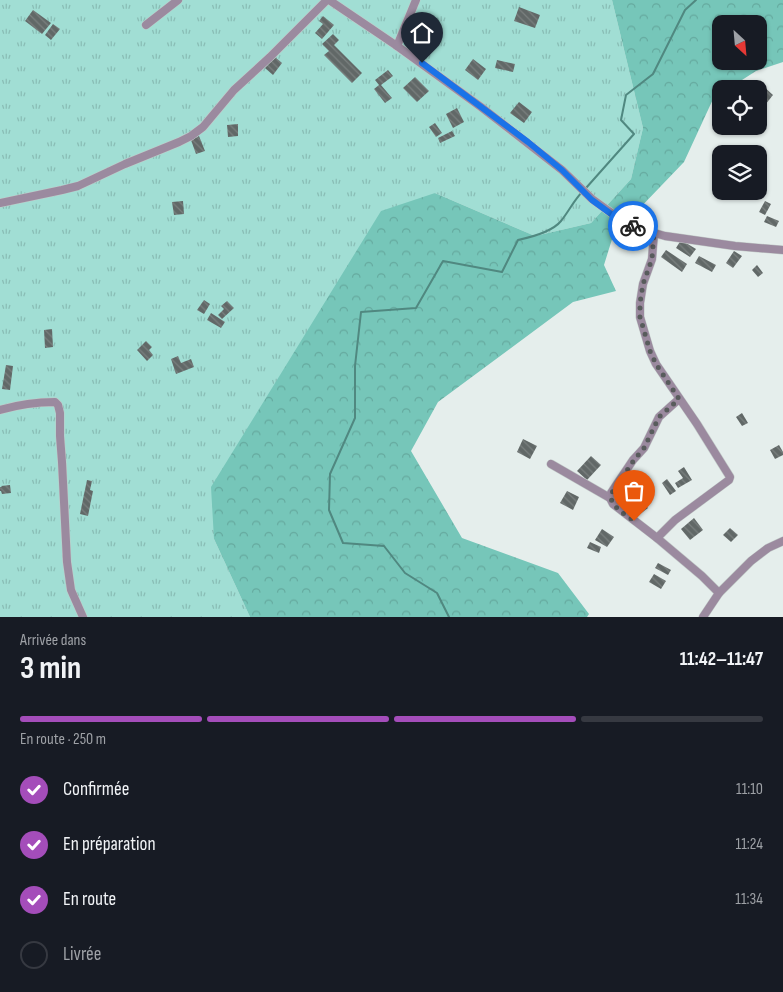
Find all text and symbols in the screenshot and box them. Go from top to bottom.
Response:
pin [401,12,443,63]
north arrow [712,15,768,70]
map controls [712,15,767,200]
icon: home [408,19,436,47]
button: locate [712,80,767,135]
button: layers [712,145,767,200]
courier [608,201,658,251]
icon: bike [619,212,647,240]
pin [613,470,655,521]
icon: bag [620,477,648,505]
text: Arrivée dans [20,631,86,650]
text: 11:42–11:47 [680,648,763,671]
text: 3 min [20,649,81,688]
text: En route · 250 m [20,730,106,749]
icon: check [20,776,48,804]
text: Confirmée [63,778,129,801]
text: 11:10 [736,780,763,799]
icon: check [20,831,48,859]
text: En préparation [63,833,156,856]
text: 11:24 [736,835,763,854]
icon: check [20,886,48,914]
text: En route [63,888,116,911]
text: 11:34 [735,890,763,909]
text: Livrée [63,943,101,966]

